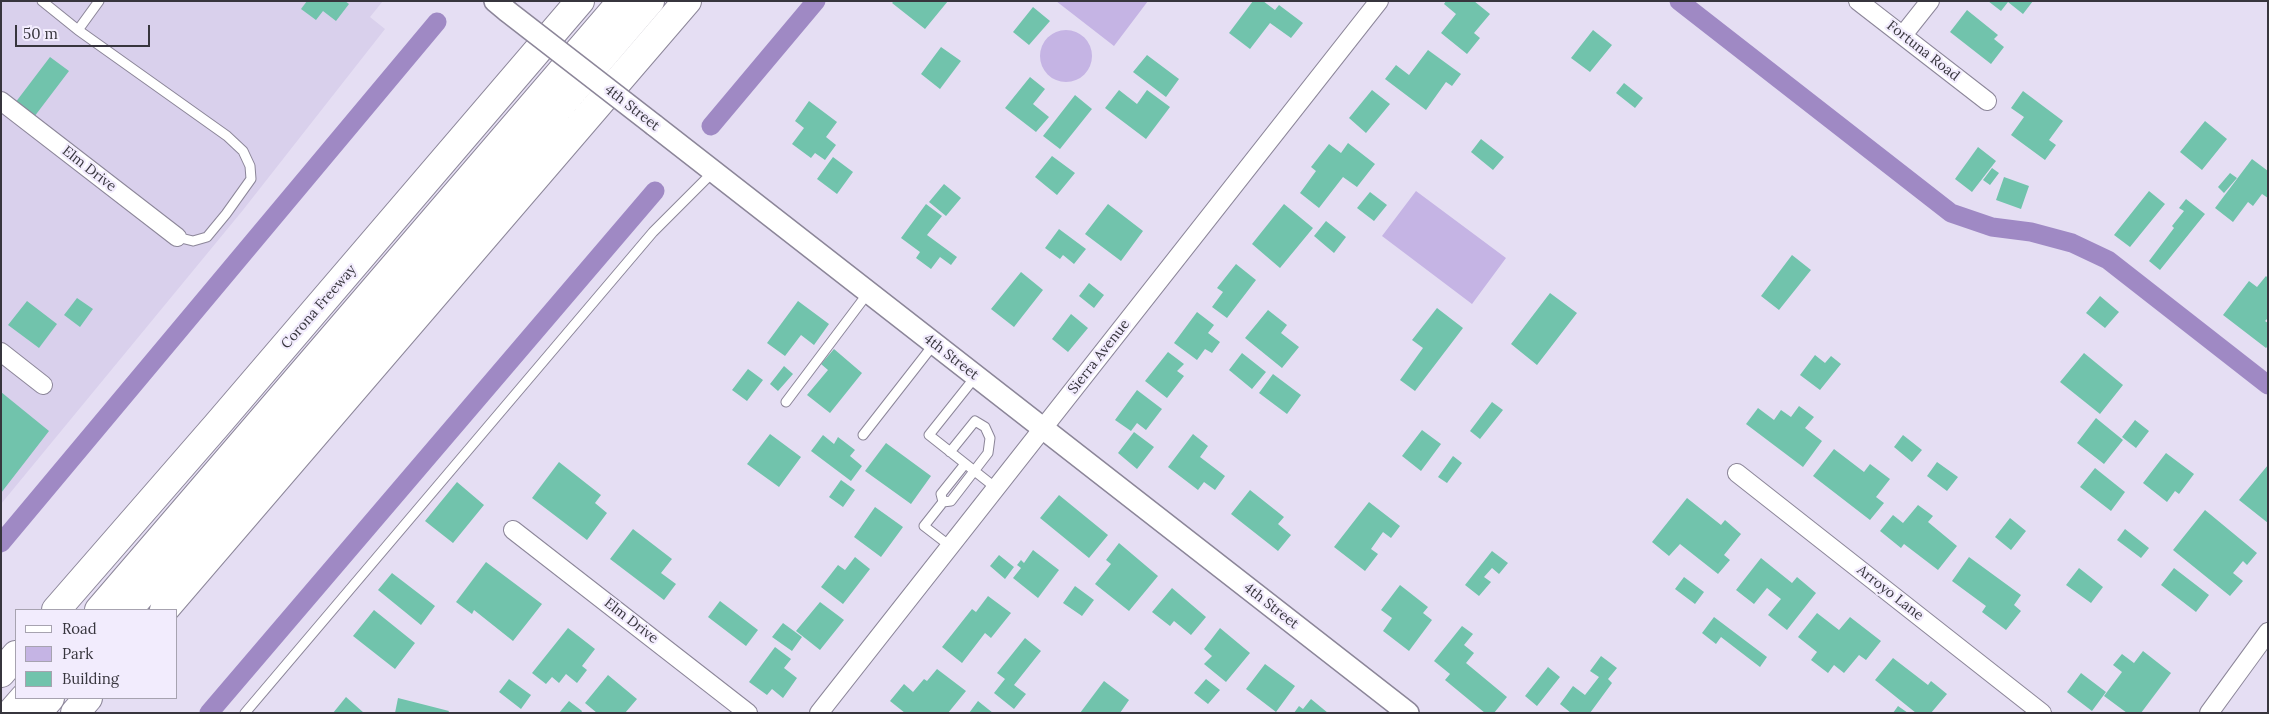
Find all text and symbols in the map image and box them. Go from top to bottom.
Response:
scale bar [18,15,152,47]
street label: Fortuna Road [1883,17,1963,85]
text: 50 m [23,24,58,43]
street label: 4th Street [601,81,663,135]
street label: Elm Drive [59,143,119,195]
street label: Corona Freeway [278,262,360,352]
street label: Sierra Avenue [1065,316,1133,398]
street label: 4th Street [920,330,982,384]
street label: Arroyo Lane [1853,562,1927,624]
street label: 4th Street [1240,579,1302,633]
street label: Elm Drive [601,595,661,647]
legend [15,609,178,699]
text: Road [62,619,97,638]
text: Park [62,644,93,663]
text: Building [62,669,119,688]

